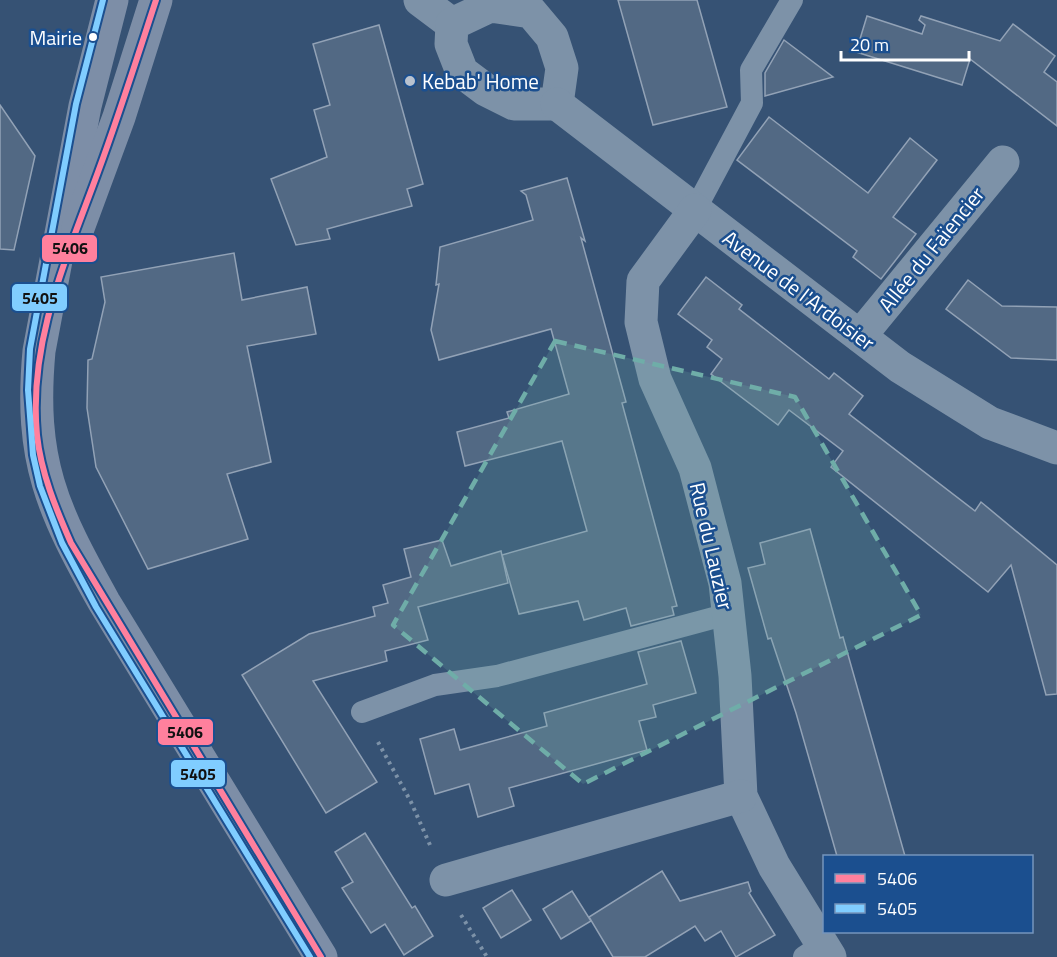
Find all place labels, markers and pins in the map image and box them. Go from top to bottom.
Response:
place label: Mairie [29,22,82,53]
marker: Mairie [87,31,99,43]
place label: Kebab' Home [422,65,539,97]
marker: Kebab' Home [403,74,417,88]

